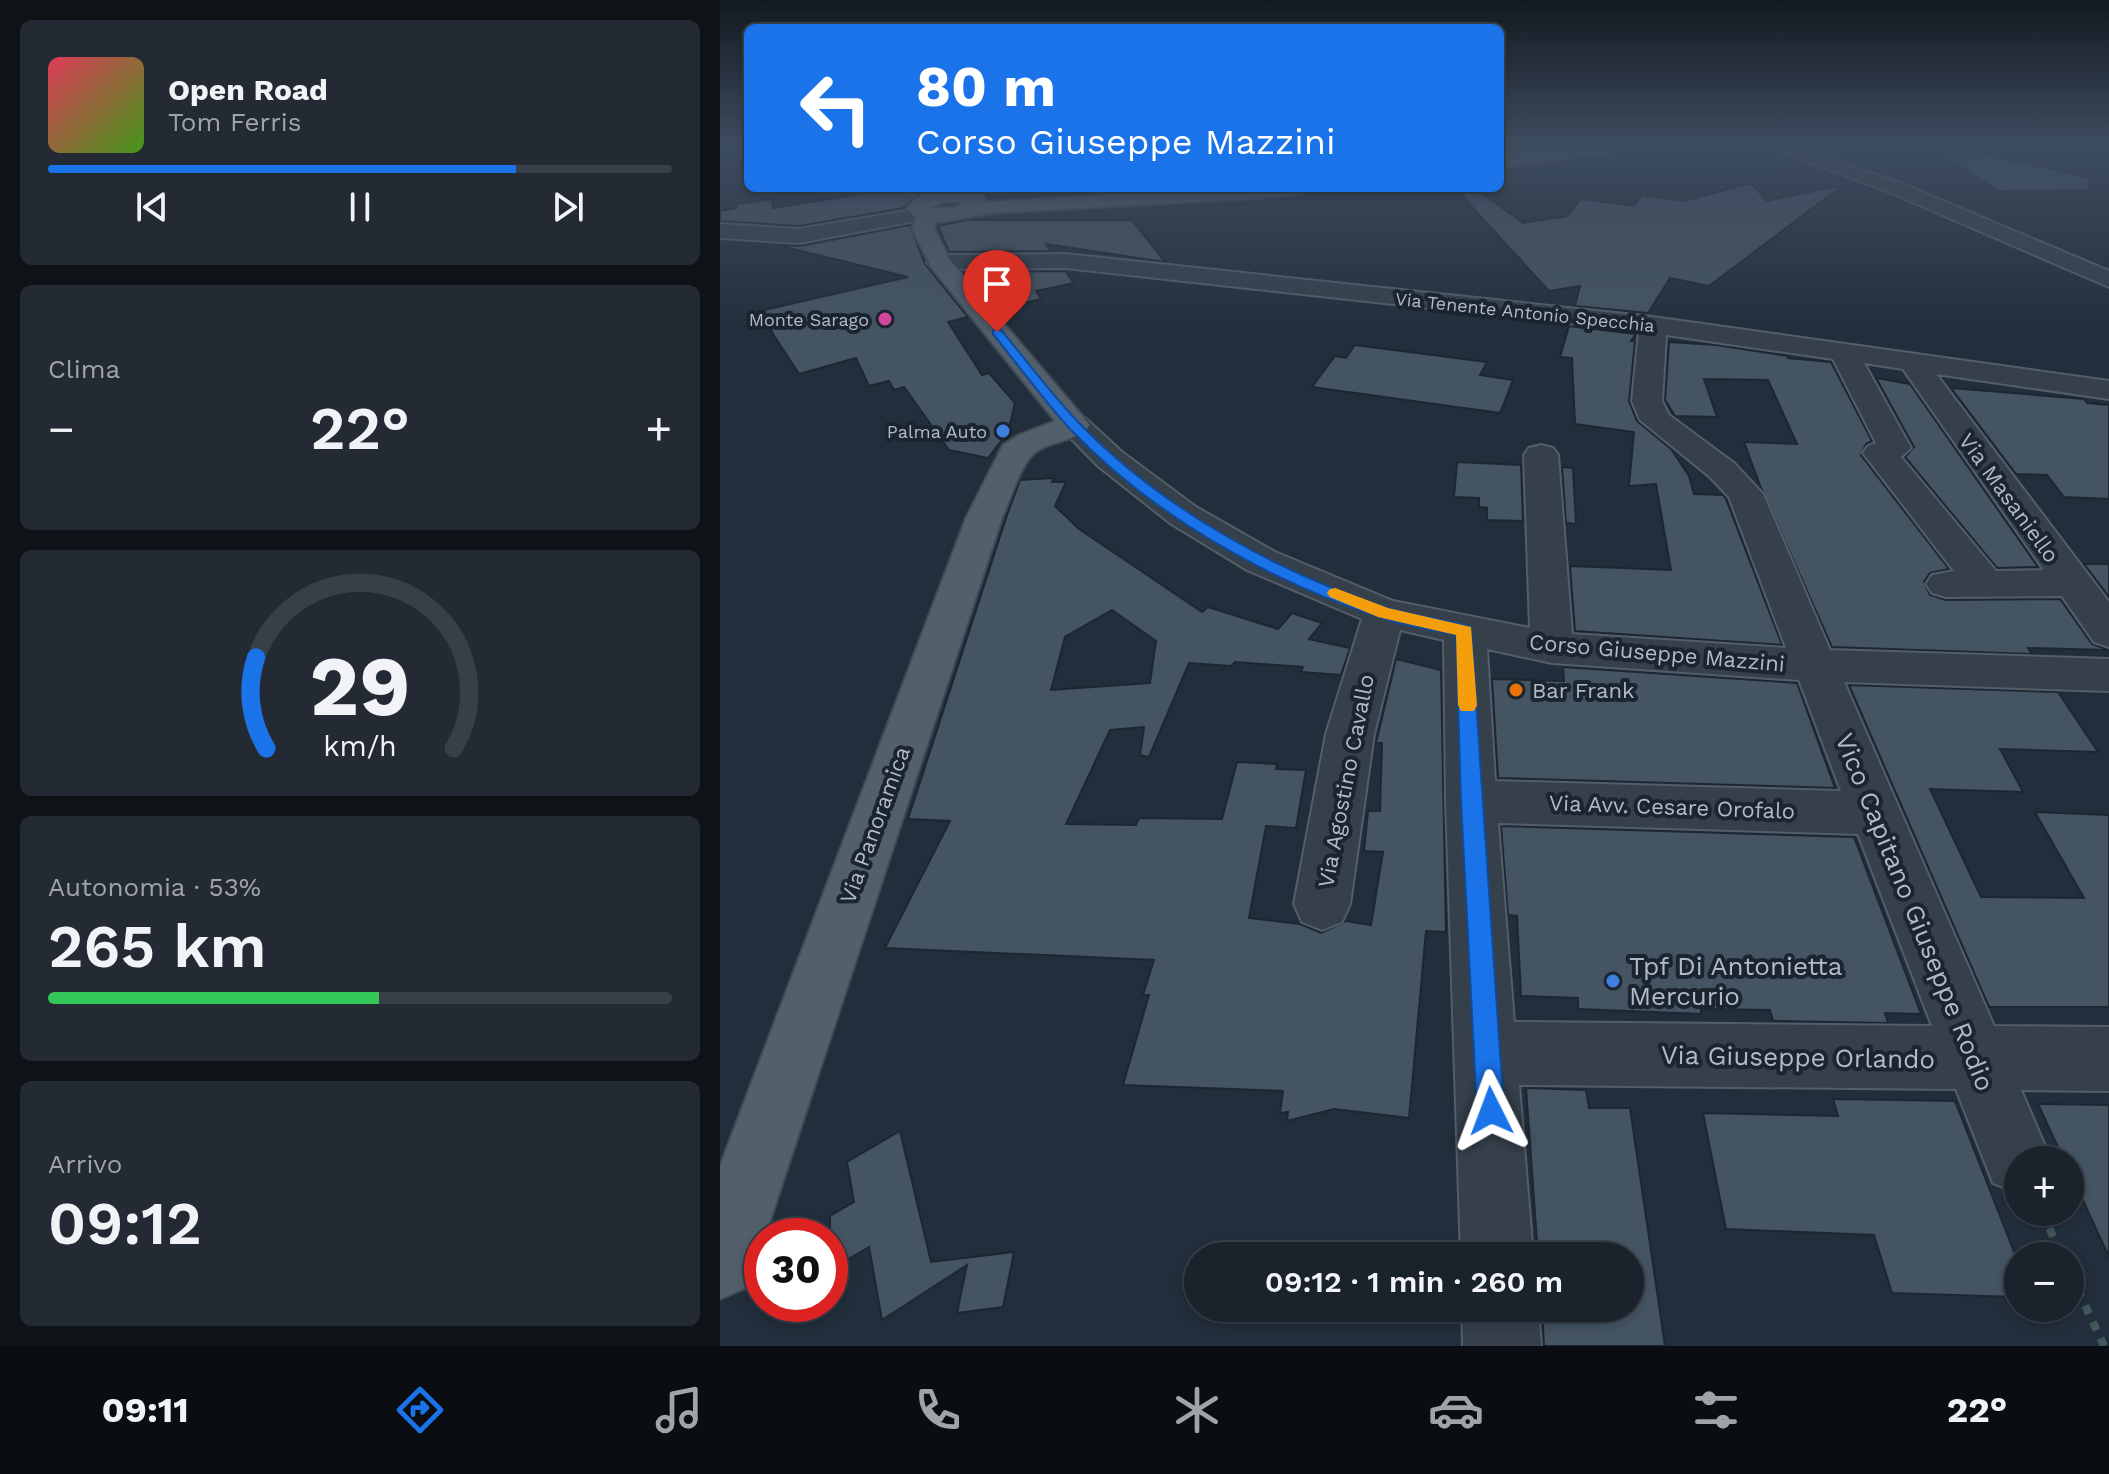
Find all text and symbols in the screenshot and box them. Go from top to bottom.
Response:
text: 80 m [916,54,1056,120]
icon: left [784,56,888,160]
text: Open Road [168,72,328,107]
text: Tom Ferris [168,107,301,137]
text: Corso Giuseppe Mazzini [916,121,1336,163]
icon: previous [130,185,174,229]
icon: pause [338,185,382,229]
icon: next [546,185,590,229]
pin [963,250,1031,332]
icon: arrive [975,262,1019,306]
street label: Via Tenente Antonio Specchia [1394,288,1656,336]
place label: Monte Sarago [749,309,869,330]
marker: Monte Sarago [876,310,894,328]
text: Clima [48,354,120,384]
text: 22° [310,393,410,464]
text: − [48,403,75,455]
text: + [645,403,672,455]
place label: Palma Auto [887,421,987,442]
marker: Palma Auto [994,422,1012,440]
street label: Via Masaniello [1954,429,2064,567]
street label: Corso Giuseppe Mazzini [1528,629,1786,677]
text: 29 [310,638,410,735]
street label: Via Agostino Cavallo [1313,672,1379,890]
place label: Bar Frank [1532,678,1635,703]
marker: Bar Frank [1507,681,1525,699]
text: km/h [323,729,397,763]
street label: Vico Capitano Giuseppe Rodio [1829,729,2001,1095]
street label: Via Panoramica [835,743,915,907]
street label: Via Avv. Cesare Orofalo [1549,790,1795,824]
text: Autonomia · 53% [48,872,261,902]
text: 265 km [48,911,266,982]
place label: Tpf Di Antonietta Mercurio [1629,951,1843,1011]
marker: Tpf Di Antonietta Mercurio [1604,972,1622,990]
street label: Via Giuseppe Orlando [1661,1040,1935,1074]
position arrow [1449,1069,1533,1153]
map controls [2004,1146,2084,1322]
button: + [2004,1146,2084,1226]
text: Arrivo [48,1149,122,1179]
text: 09:12 [48,1188,202,1259]
speed limit sign: 30 [744,1218,848,1322]
button: − [2004,1242,2084,1322]
text: 09:12 · 1 min · 260 m [1265,1264,1563,1299]
icon: directions [392,1382,448,1438]
icon: music [651,1382,707,1438]
icon: phone [910,1382,966,1438]
icon: climate [1169,1382,1225,1438]
icon: car [1428,1382,1484,1438]
icon: filters [1688,1382,1744,1438]
text: 09:11 [102,1389,189,1431]
text: 22° [1947,1389,2007,1431]

